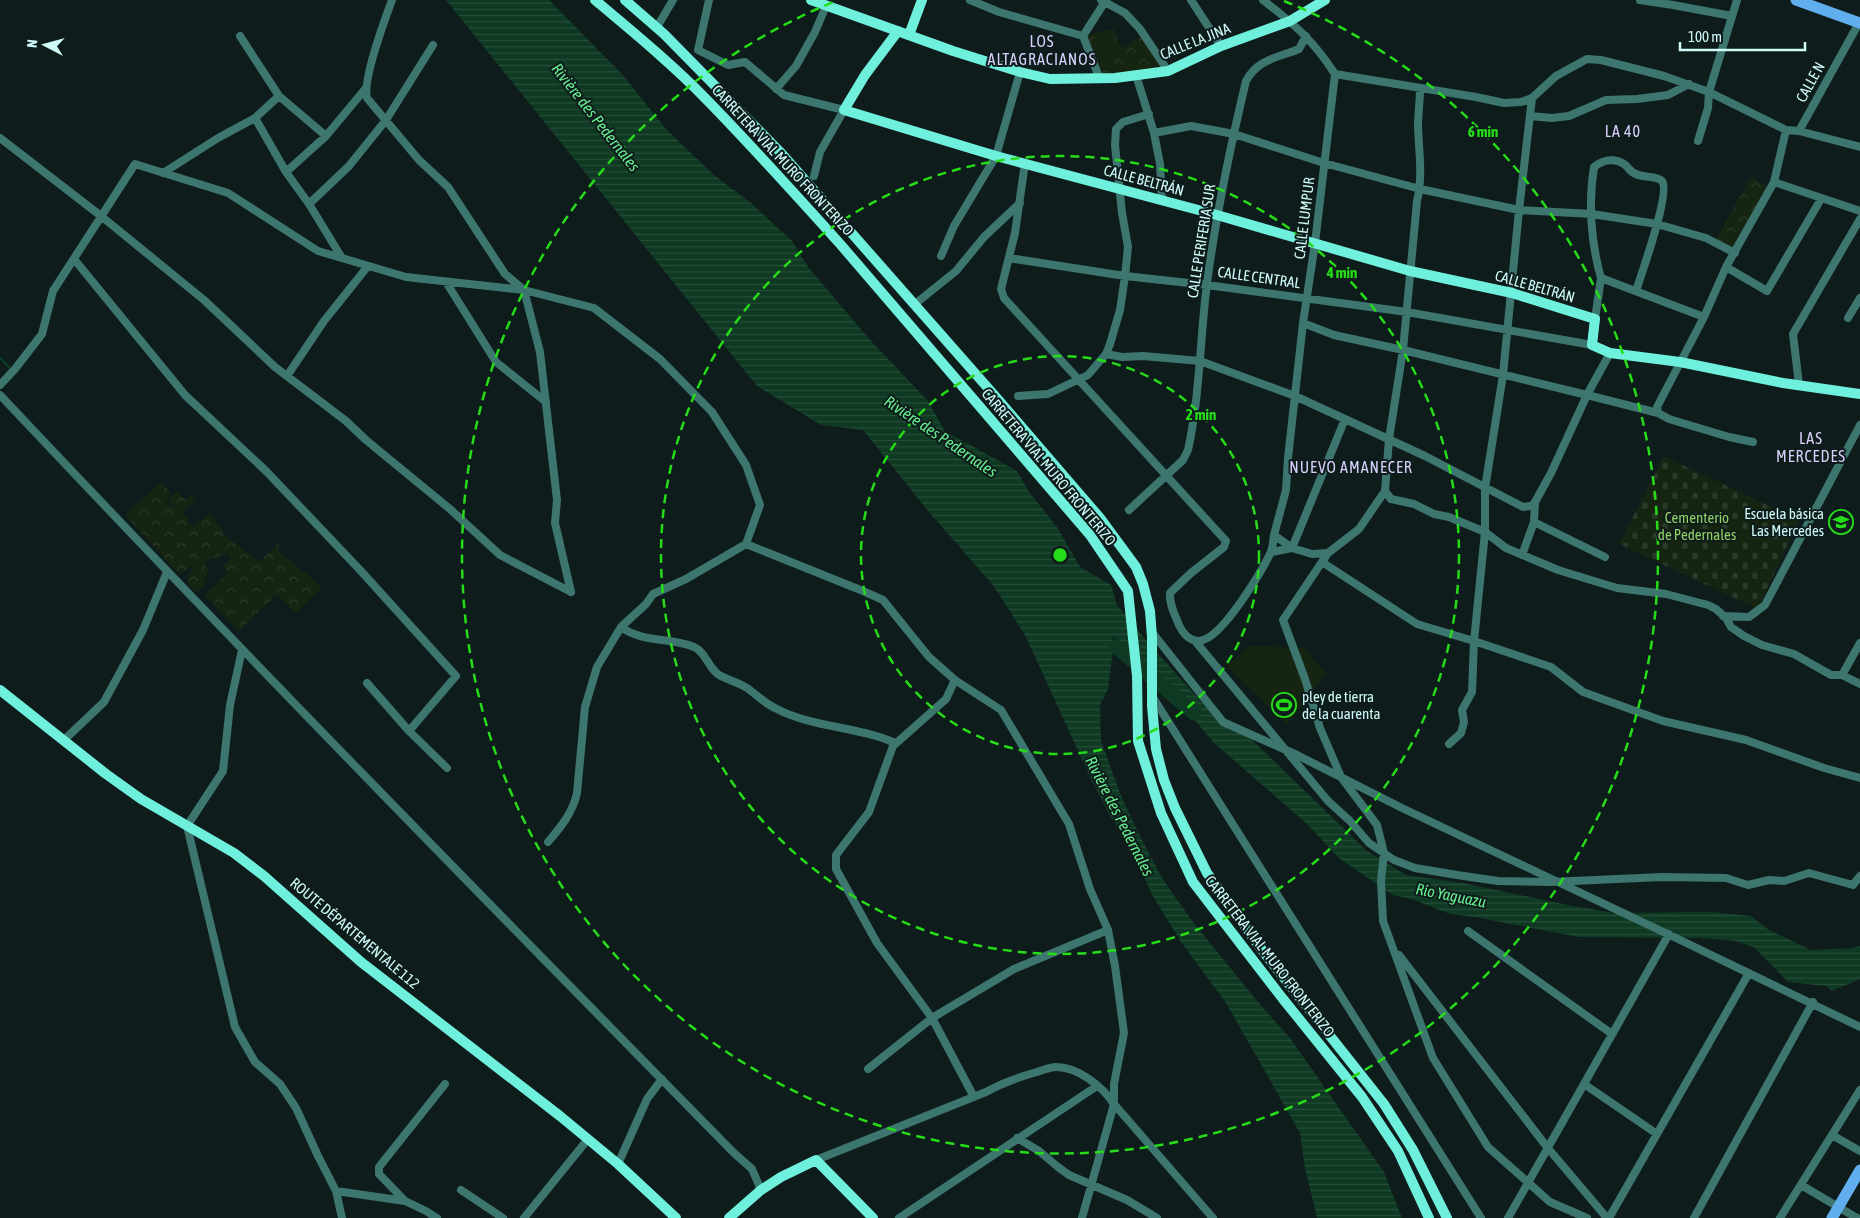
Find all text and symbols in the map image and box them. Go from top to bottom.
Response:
street label: CALLE LA JINA [1157,19,1233,63]
north arrow [20,20,70,70]
scale bar [1680,20,1805,52]
text: 100 m [1688,28,1722,45]
district label: LOS ALTAGRACIANOS [988,32,1096,68]
text: N [24,39,40,49]
water label: Rivière des Pedernales [548,59,644,175]
street label: CALLE N [1792,59,1828,105]
street label: CARRETERA VIAL MURO FRONTERIZO [709,81,857,239]
district label: LA 40 [1605,122,1641,140]
text: 6 min [1468,123,1498,140]
street label: CALLE BELTRÁN [1102,161,1186,199]
street label: CALLE LUMPUR [1291,175,1318,260]
street label: CALLE PERIFERIA SUR [1184,182,1218,299]
street label: CALLE CENTRAL [1217,263,1302,291]
text: 4 min [1326,264,1357,281]
street label: CALLE BELTRÁN [1493,266,1577,306]
street label: CARRETERA VIAL MURO FRONTERIZO [978,385,1120,549]
water label: Rivière des Pedernales [881,392,1001,481]
text: 2 min [1186,406,1216,423]
district label: LAS MERCEDES [1776,429,1846,465]
district label: NUEVO AMANECER [1289,458,1413,476]
place label: Escuela básica Las Mercedes [1744,505,1824,539]
park label: Cementerio de Pedernales [1658,509,1736,543]
school or university icon: Escuela básica Las Mercedes [1828,509,1854,535]
centre of rings [1051,546,1069,564]
place label: pley de tierra de la cuarenta [1302,688,1381,722]
sports icon: pley de tierra de la cuarenta [1271,692,1297,718]
water label: Rivière des Pedernales [1082,753,1158,879]
street label: CARRETERA VIAL MURO FRONTERIZO [1202,872,1338,1040]
street label: ROUTE DÉPARTEMENTALE 112 [287,874,423,992]
water label: Río Yaguazu [1414,879,1488,912]

